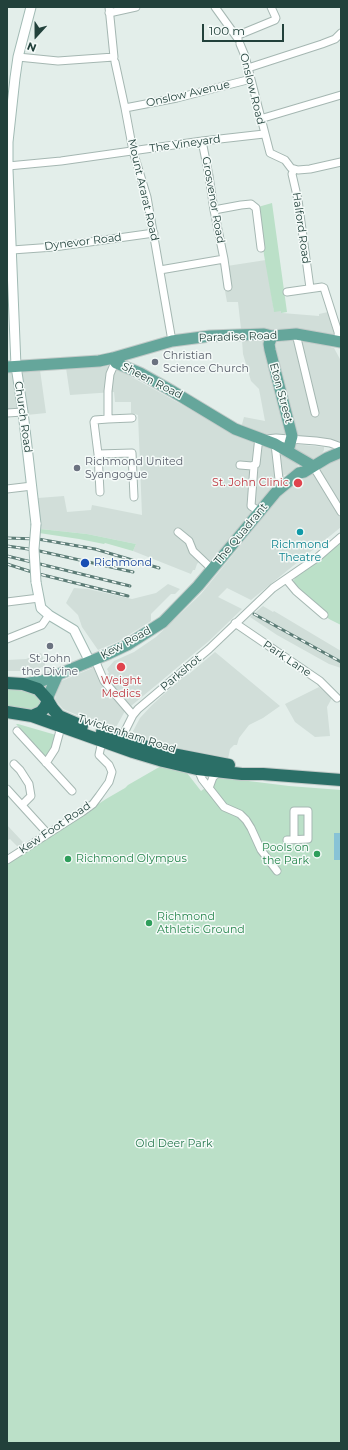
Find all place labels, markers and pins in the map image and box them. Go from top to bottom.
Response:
place label: Christian Science Church [163,349,249,375]
marker: Christian Science Church [150,357,160,367]
place label: Richmond United Syangogue [85,455,183,481]
marker: Richmond United Syangogue [72,463,82,473]
place label: St. John Clinic [212,476,289,490]
marker: St. John Clinic [292,477,304,489]
marker: Richmond Theatre [295,527,305,537]
place label: Richmond Theatre [271,538,329,564]
place label: Richmond [94,556,152,570]
marker: Richmond [79,557,91,569]
marker: St John the Divine [45,641,55,651]
place label: St John the Divine [22,652,78,678]
marker: Weight Medics [115,661,127,673]
place label: Weight Medics [101,674,141,700]
place label: Pools on the Park [262,841,309,867]
marker: Pools on the Park [312,849,322,859]
place label: Richmond Olympus [76,852,187,866]
marker: Richmond Olympus [63,854,73,864]
place label: Richmond Athletic Ground [157,910,245,936]
marker: Richmond Athletic Ground [144,918,154,928]

